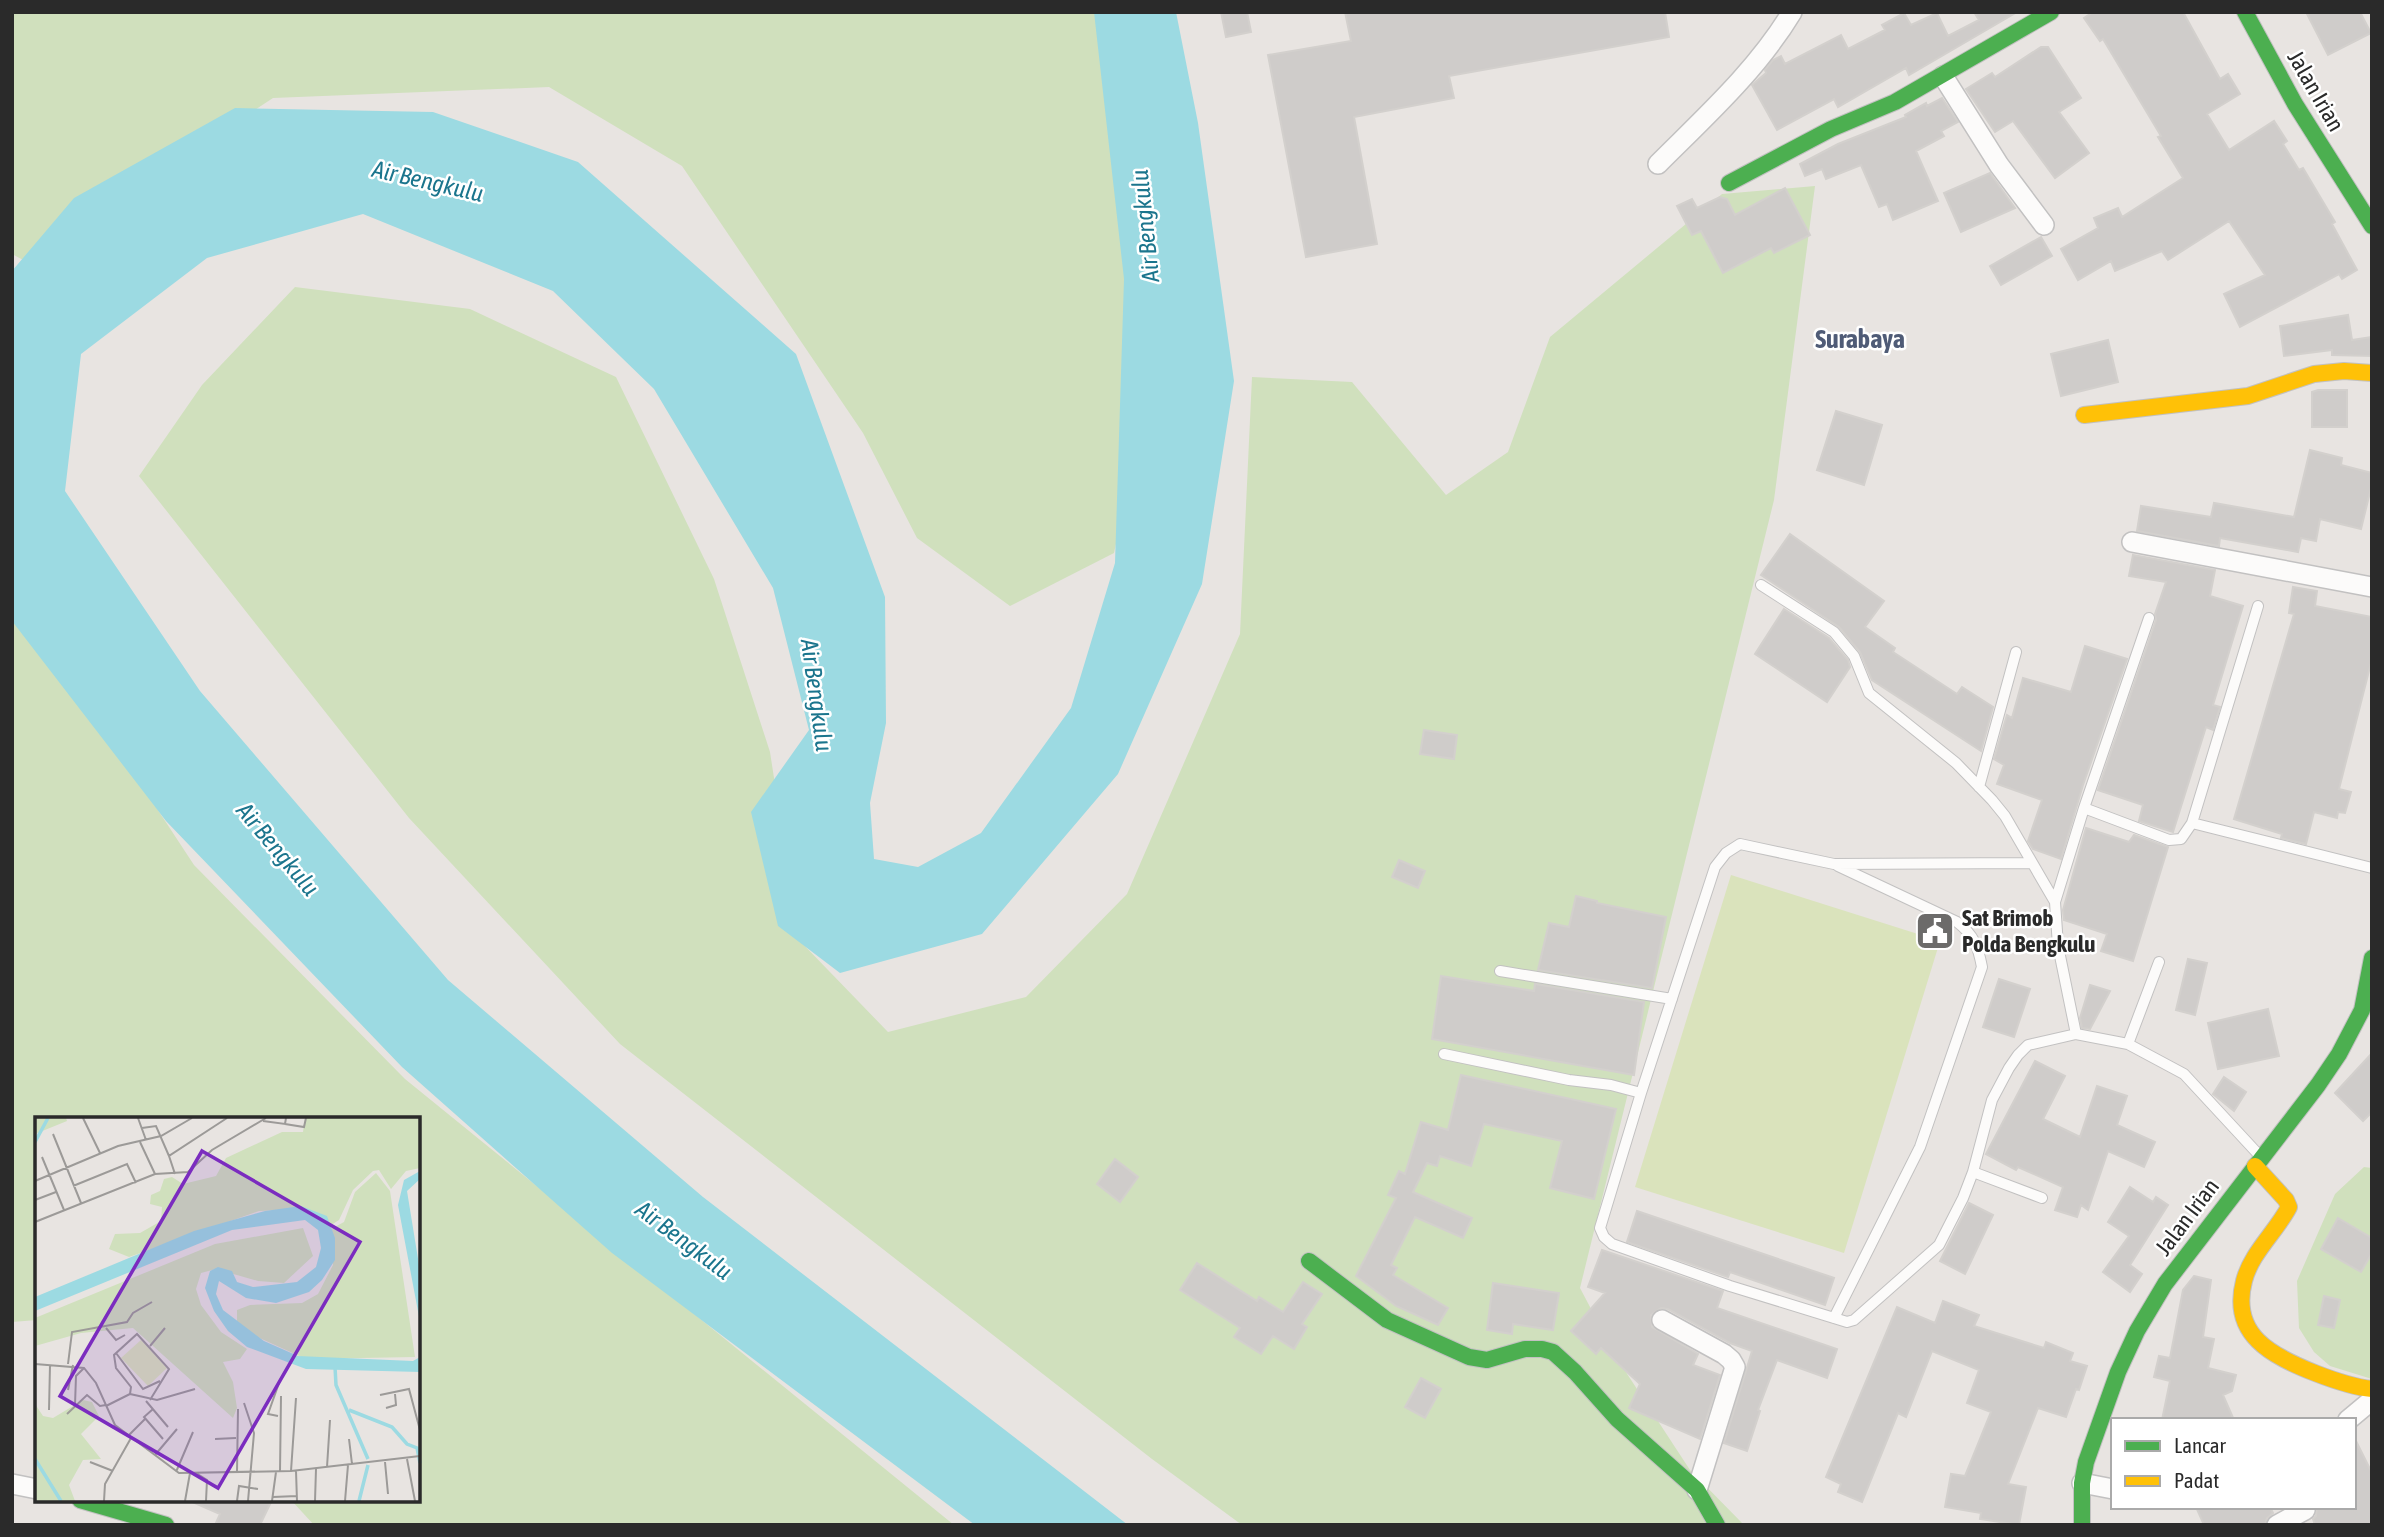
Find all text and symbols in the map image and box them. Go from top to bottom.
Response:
street label: Jalan Irian [2283,46,2349,136]
water label: Air Bengkulu [369,155,486,207]
water label: Air Bengkulu [1126,168,1164,285]
district label: Surabaya [1815,324,1905,354]
water label: Air Bengkulu [796,636,838,753]
water label: Air Bengkulu [231,796,325,901]
place label: Sat Brimob Polda Bengkulu [1962,905,2095,957]
public building icon: Sat Brimob Polda Bengkulu [1914,910,1956,952]
inset map [35,1117,420,1502]
street label: Jalan Irian [2150,1174,2224,1260]
water label: Air Bengkulu [630,1195,738,1285]
legend [2111,1418,2356,1509]
text: Lancar [2174,1433,2227,1457]
text: Padat [2174,1468,2219,1492]

